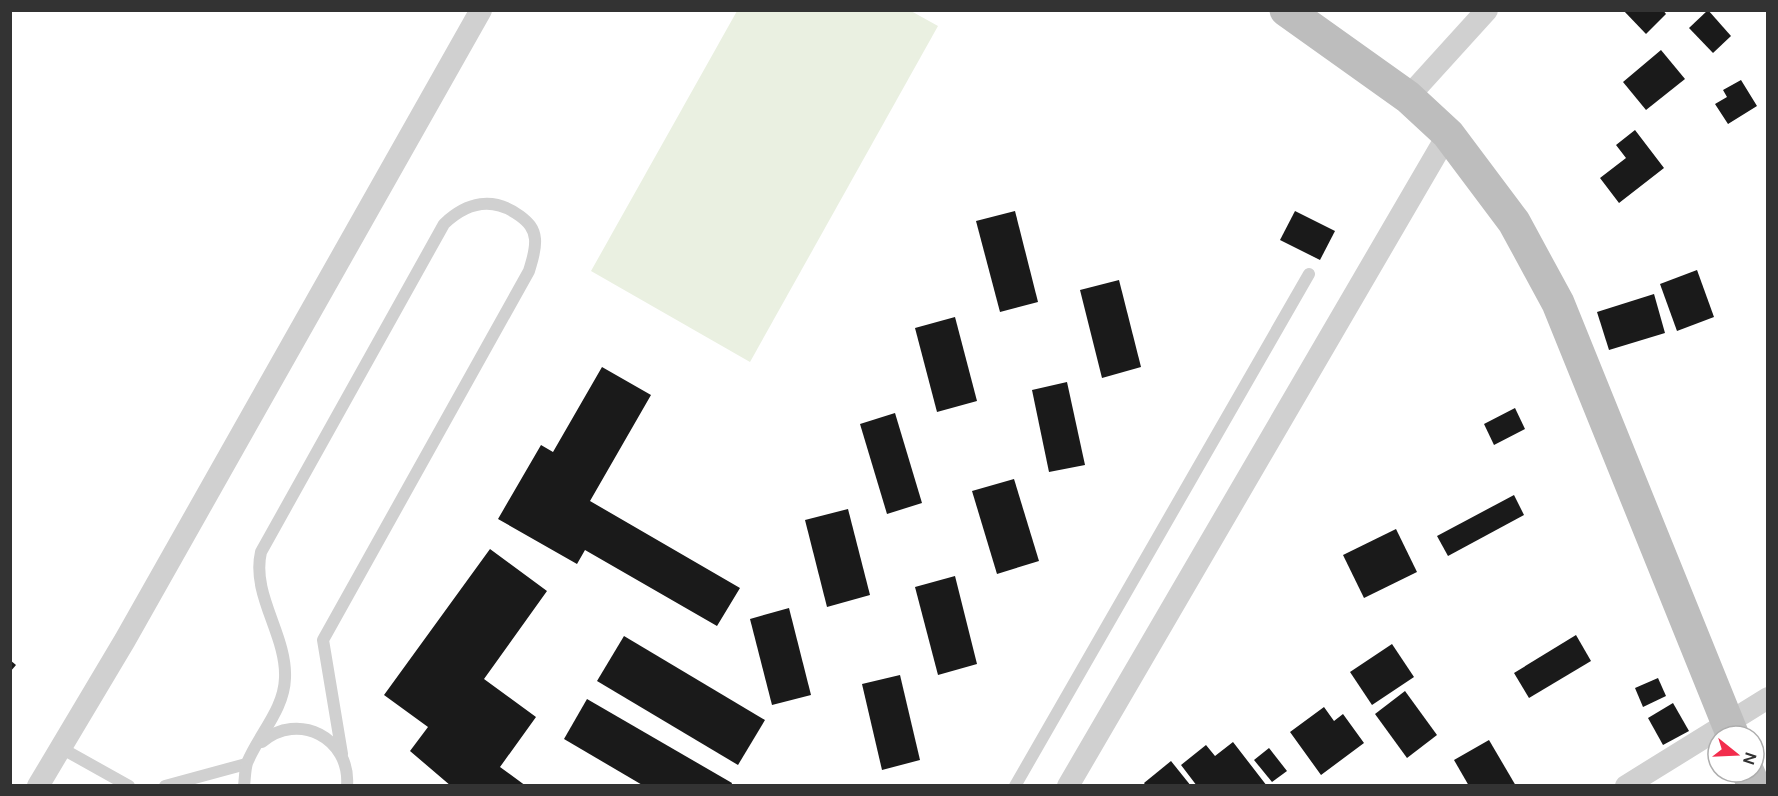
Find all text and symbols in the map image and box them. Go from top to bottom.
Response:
north arrow [1706,724,1766,784]
text: N [1738,750,1762,767]

